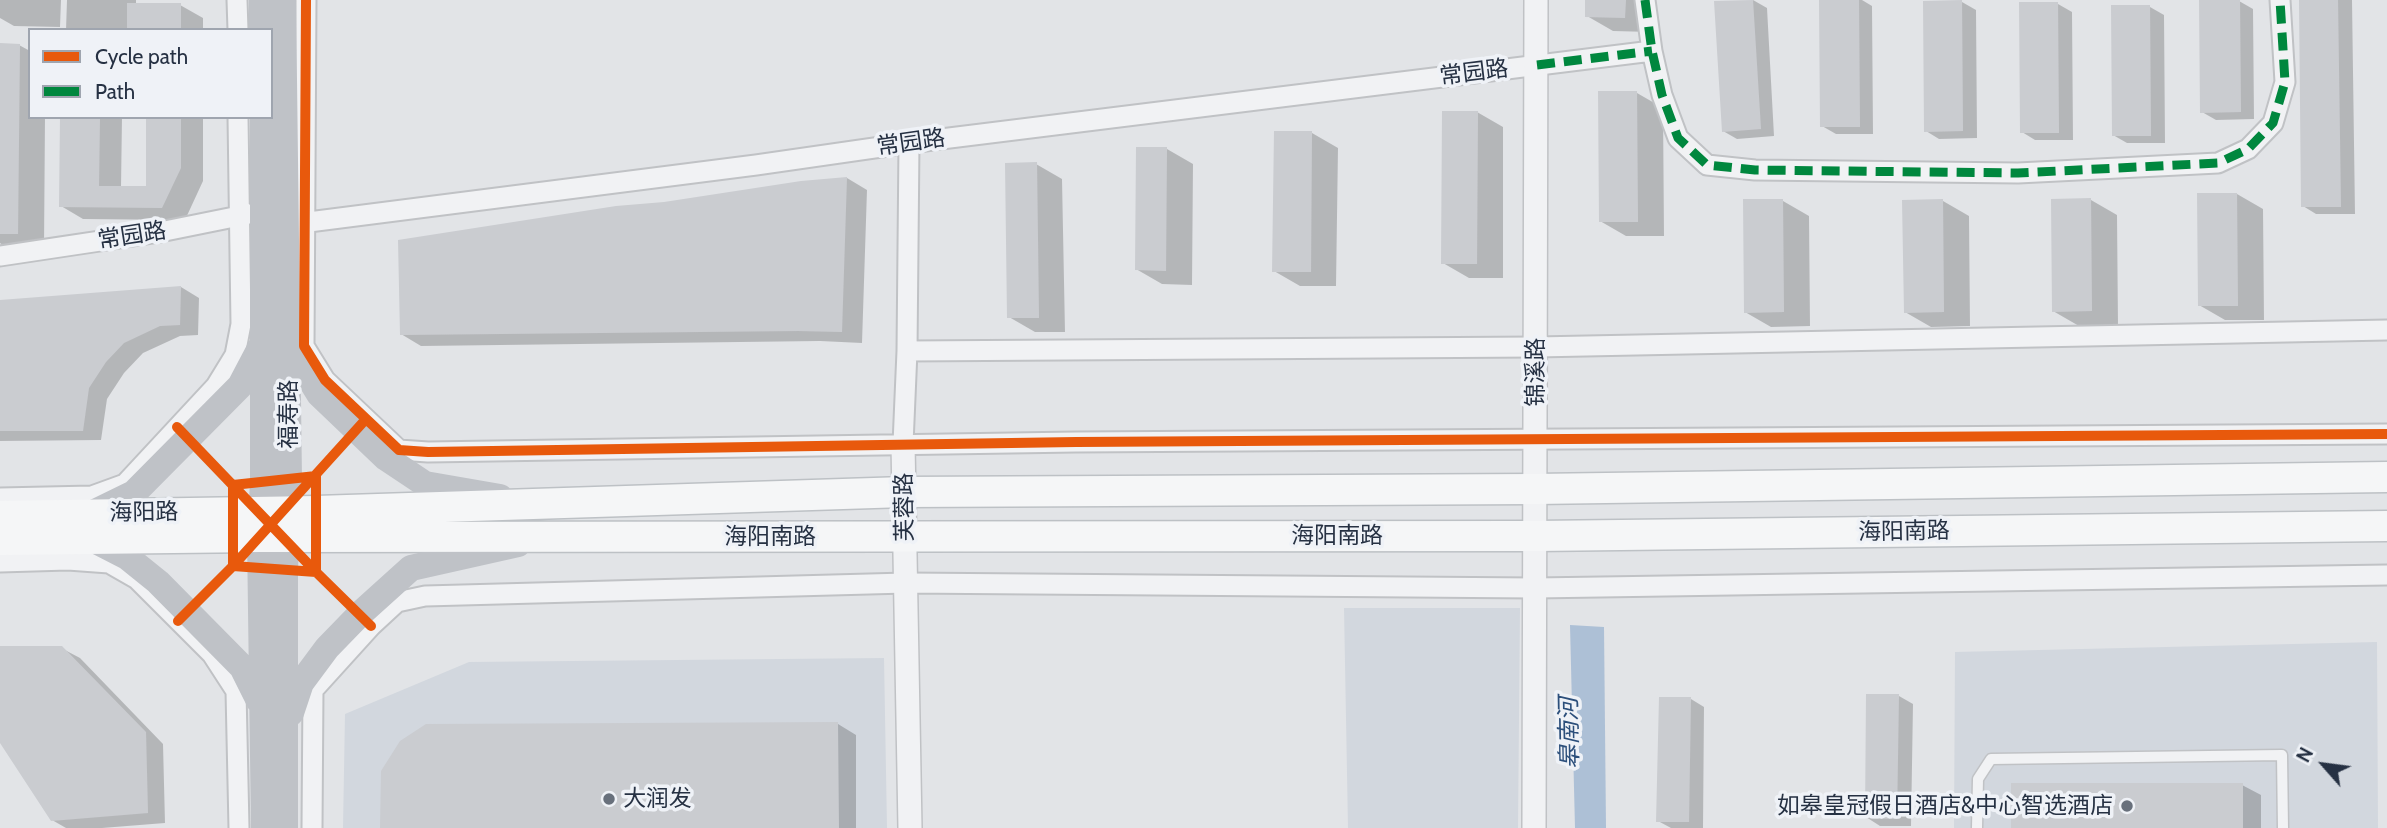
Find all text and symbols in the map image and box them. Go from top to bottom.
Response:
legend [28,28,273,119]
text: Cycle path [95,44,188,69]
street label: 常园路 [1438,55,1510,91]
text: Path [95,79,135,104]
street label: 常园路 [875,125,947,161]
street label: 常园路 [96,217,168,255]
street label: 锦溪路 [1522,338,1550,406]
street label: 福寿路 [275,380,303,448]
street label: 芙蓉路 [891,472,919,542]
street label: 海阳路 [109,499,179,527]
street label: 海阳南路 [1858,517,1950,547]
street label: 海阳南路 [1291,522,1383,550]
street label: 海阳南路 [724,523,816,551]
water label: 皋南河 [1555,697,1585,769]
north arrow [2289,730,2359,800]
text: N [2292,744,2318,766]
place label: 大润发 [623,785,692,813]
marker: 大润发 [601,791,617,807]
place label: 如皋皇冠假日酒店&中心智选酒店 [1777,792,2113,820]
marker: 如皋皇冠假日酒店&中心智选酒店 [2119,798,2135,814]

